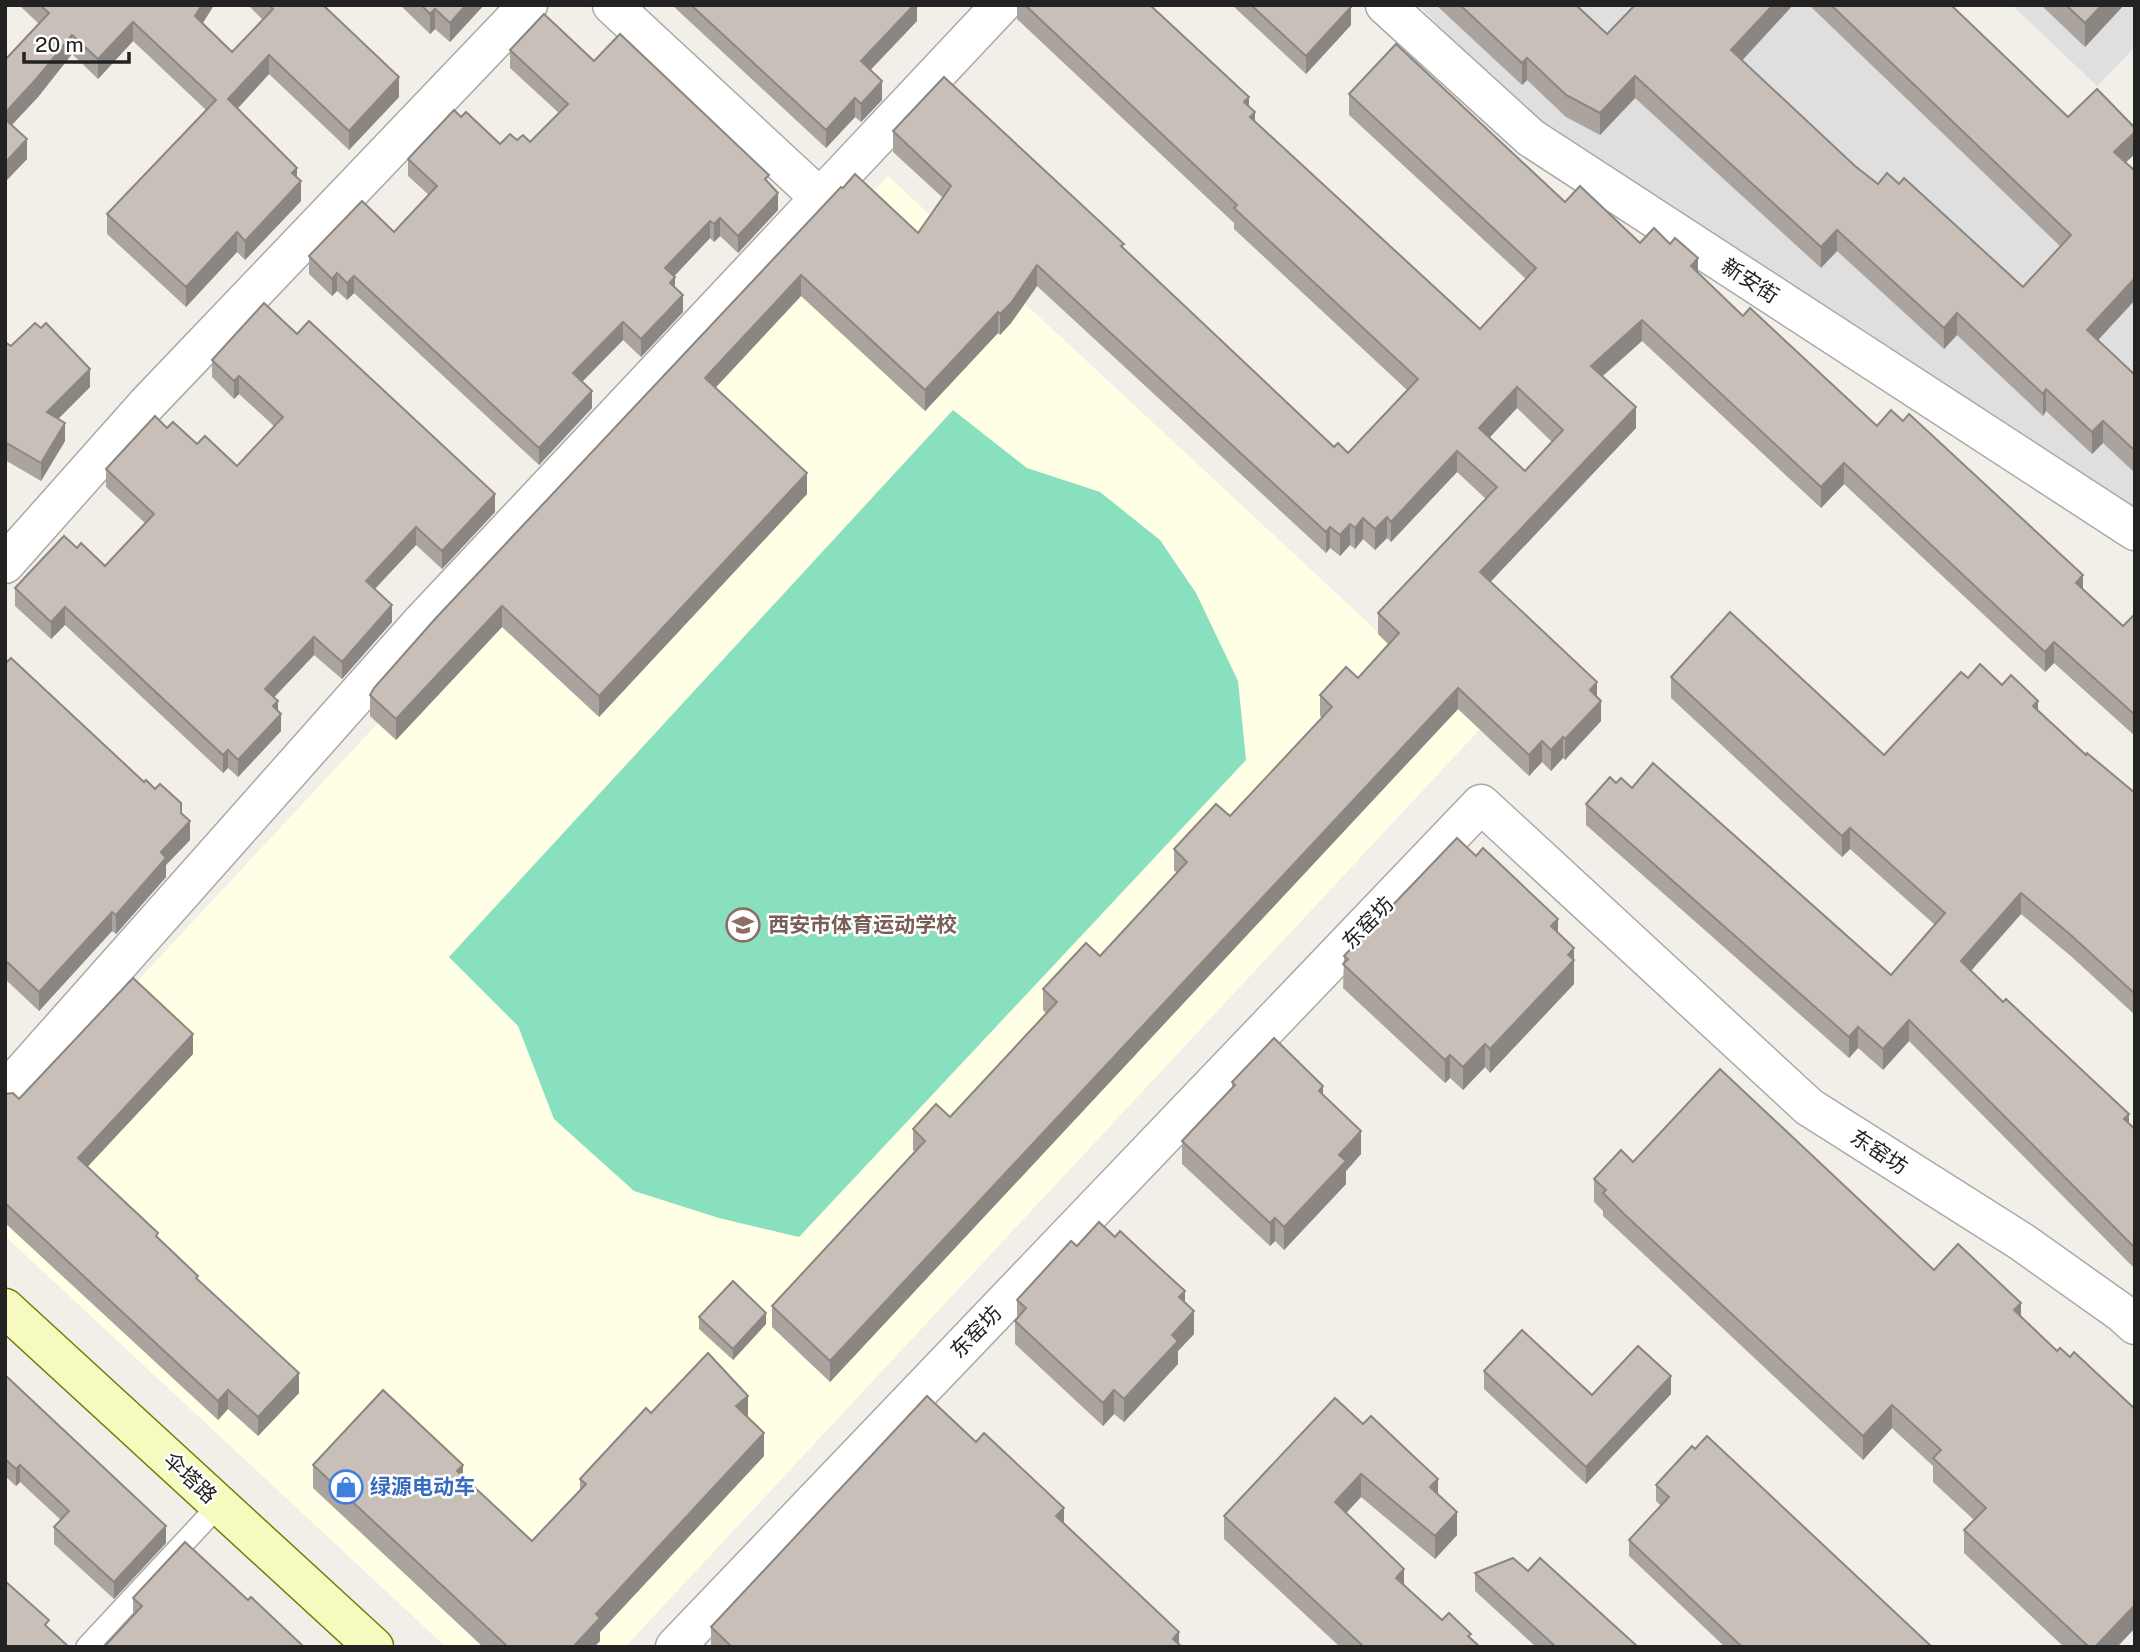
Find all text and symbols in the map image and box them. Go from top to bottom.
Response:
scale bar [24,21,130,65]
text: 20 m [35,32,84,57]
street label: 新安街 [1717,253,1783,308]
street label: 东窑坊 [1337,891,1399,954]
school or university icon: 西安市体育运动学校 [724,906,762,944]
place label: 西安市体育运动学校 [768,912,957,937]
street label: 东窑坊 [1846,1124,1912,1179]
street label: 东窑坊 [945,1300,1007,1363]
street label: 伞塔路 [159,1447,222,1508]
shop icon: 绿源电动车 [327,1468,365,1506]
place label: 绿源电动车 [370,1474,475,1499]

